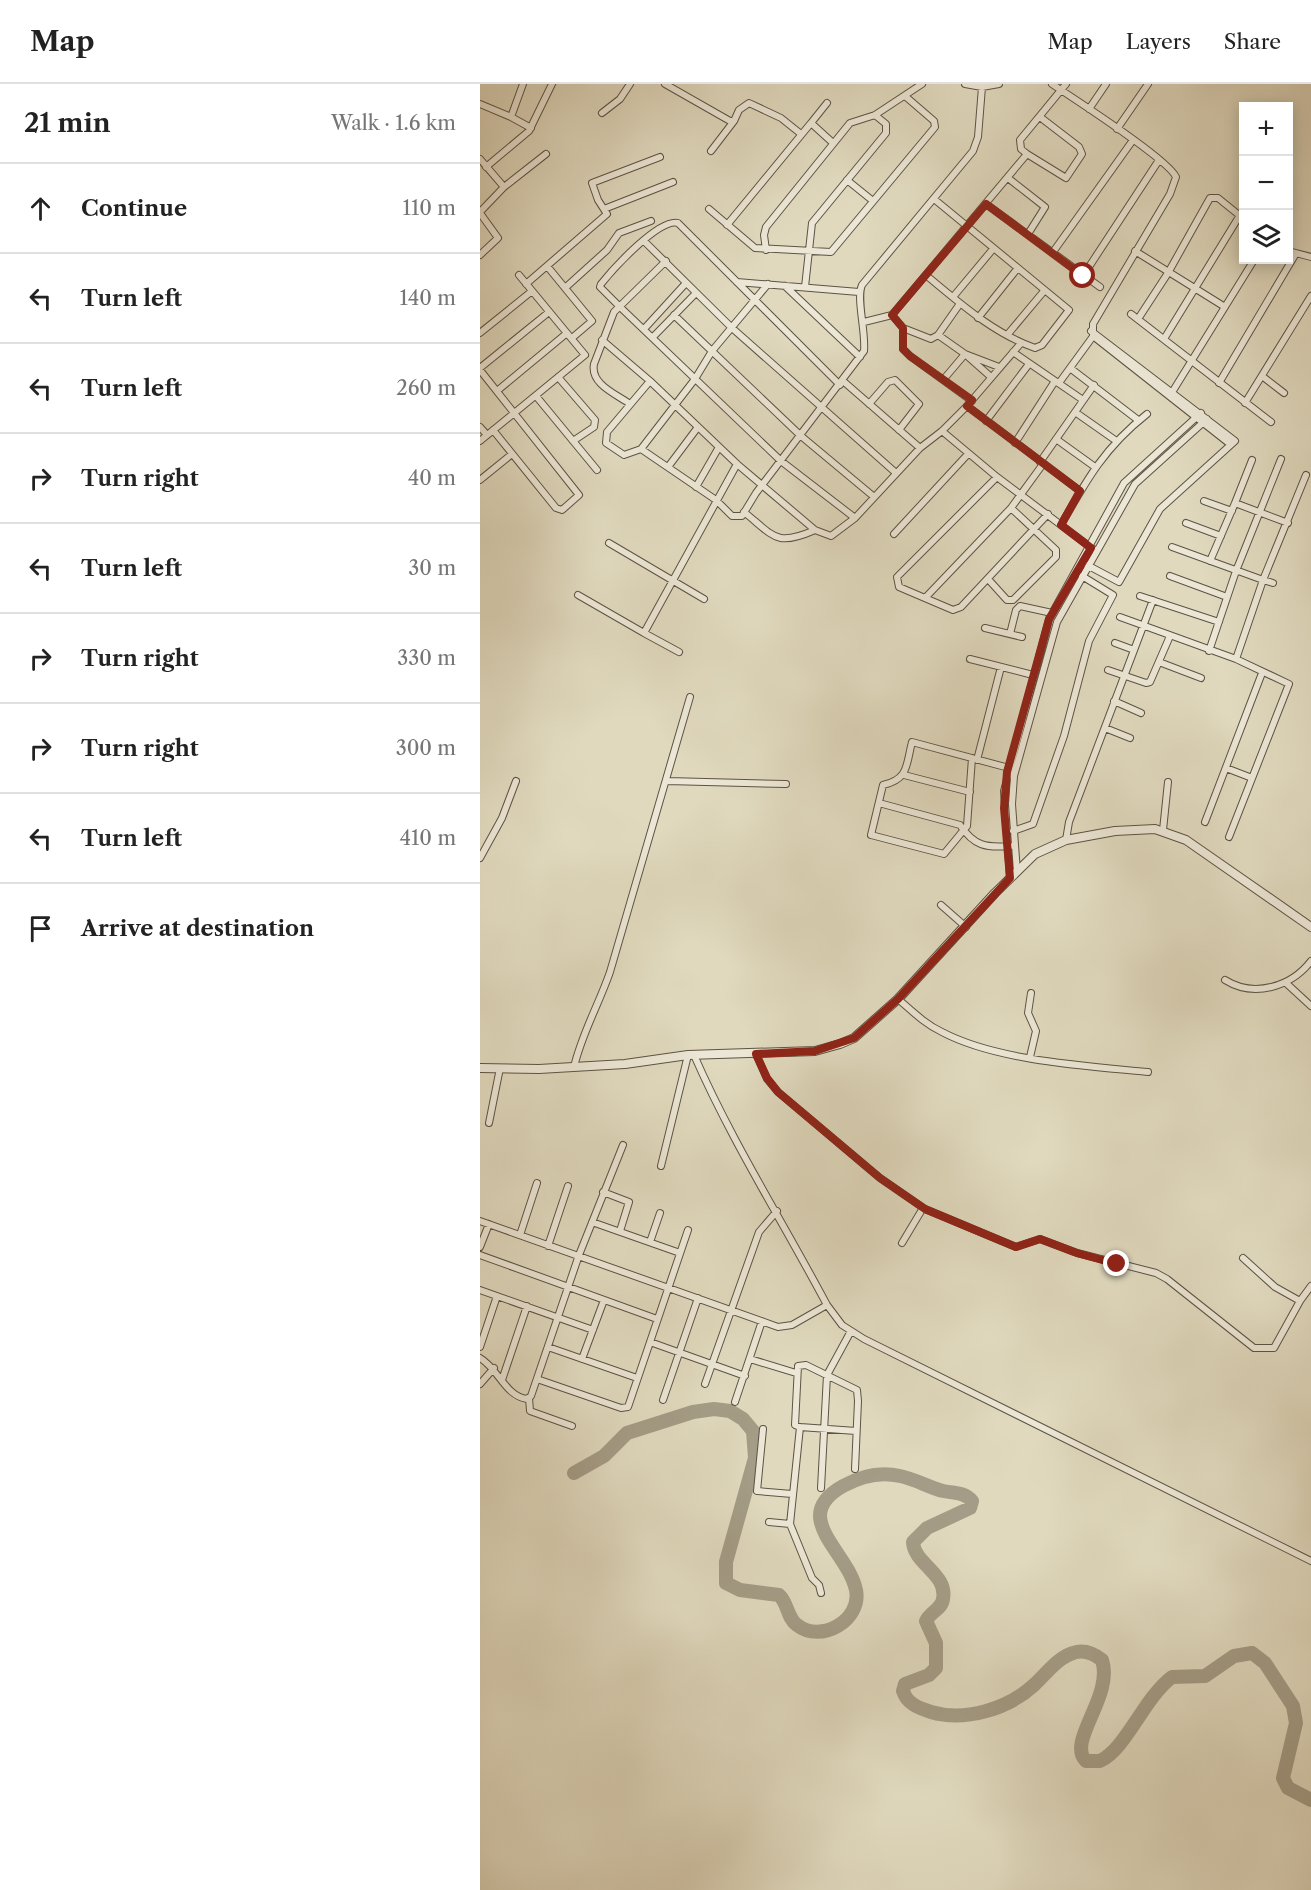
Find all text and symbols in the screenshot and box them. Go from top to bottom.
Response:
text: Map [30,24,94,58]
text: Map [1048,29,1093,54]
text: Layers [1126,29,1191,54]
text: Share [1224,29,1281,54]
map controls [1239,102,1293,264]
button: + [1239,102,1293,156]
text: 21 min [24,107,111,139]
text: Walk · 1.6 km [331,111,456,135]
button: − [1239,156,1293,210]
icon: ahead [24,192,57,225]
text: Continue [81,195,187,222]
text: 110 m [403,196,456,220]
button: layers [1239,210,1293,264]
route start [1069,262,1095,288]
icon: left [24,282,57,315]
text: Turn left [81,285,182,312]
text: 140 m [399,286,456,310]
icon: left [24,372,57,405]
text: Turn left [81,375,182,402]
text: 260 m [396,376,456,400]
icon: right [24,462,57,495]
text: Turn right [81,465,199,492]
text: 40 m [408,466,456,490]
icon: left [24,552,57,585]
text: Turn left [81,555,182,582]
text: 30 m [408,556,456,580]
icon: right [24,642,57,675]
text: Turn right [81,645,199,672]
text: 330 m [397,646,456,670]
icon: right [24,732,57,765]
text: Turn right [81,735,199,762]
text: 300 m [396,736,456,760]
icon: left [24,822,57,855]
text: Turn left [81,825,182,852]
text: 410 m [399,826,456,850]
icon: arrive [24,912,57,945]
text: Arrive at destination [81,915,314,942]
route end [1103,1250,1129,1276]

